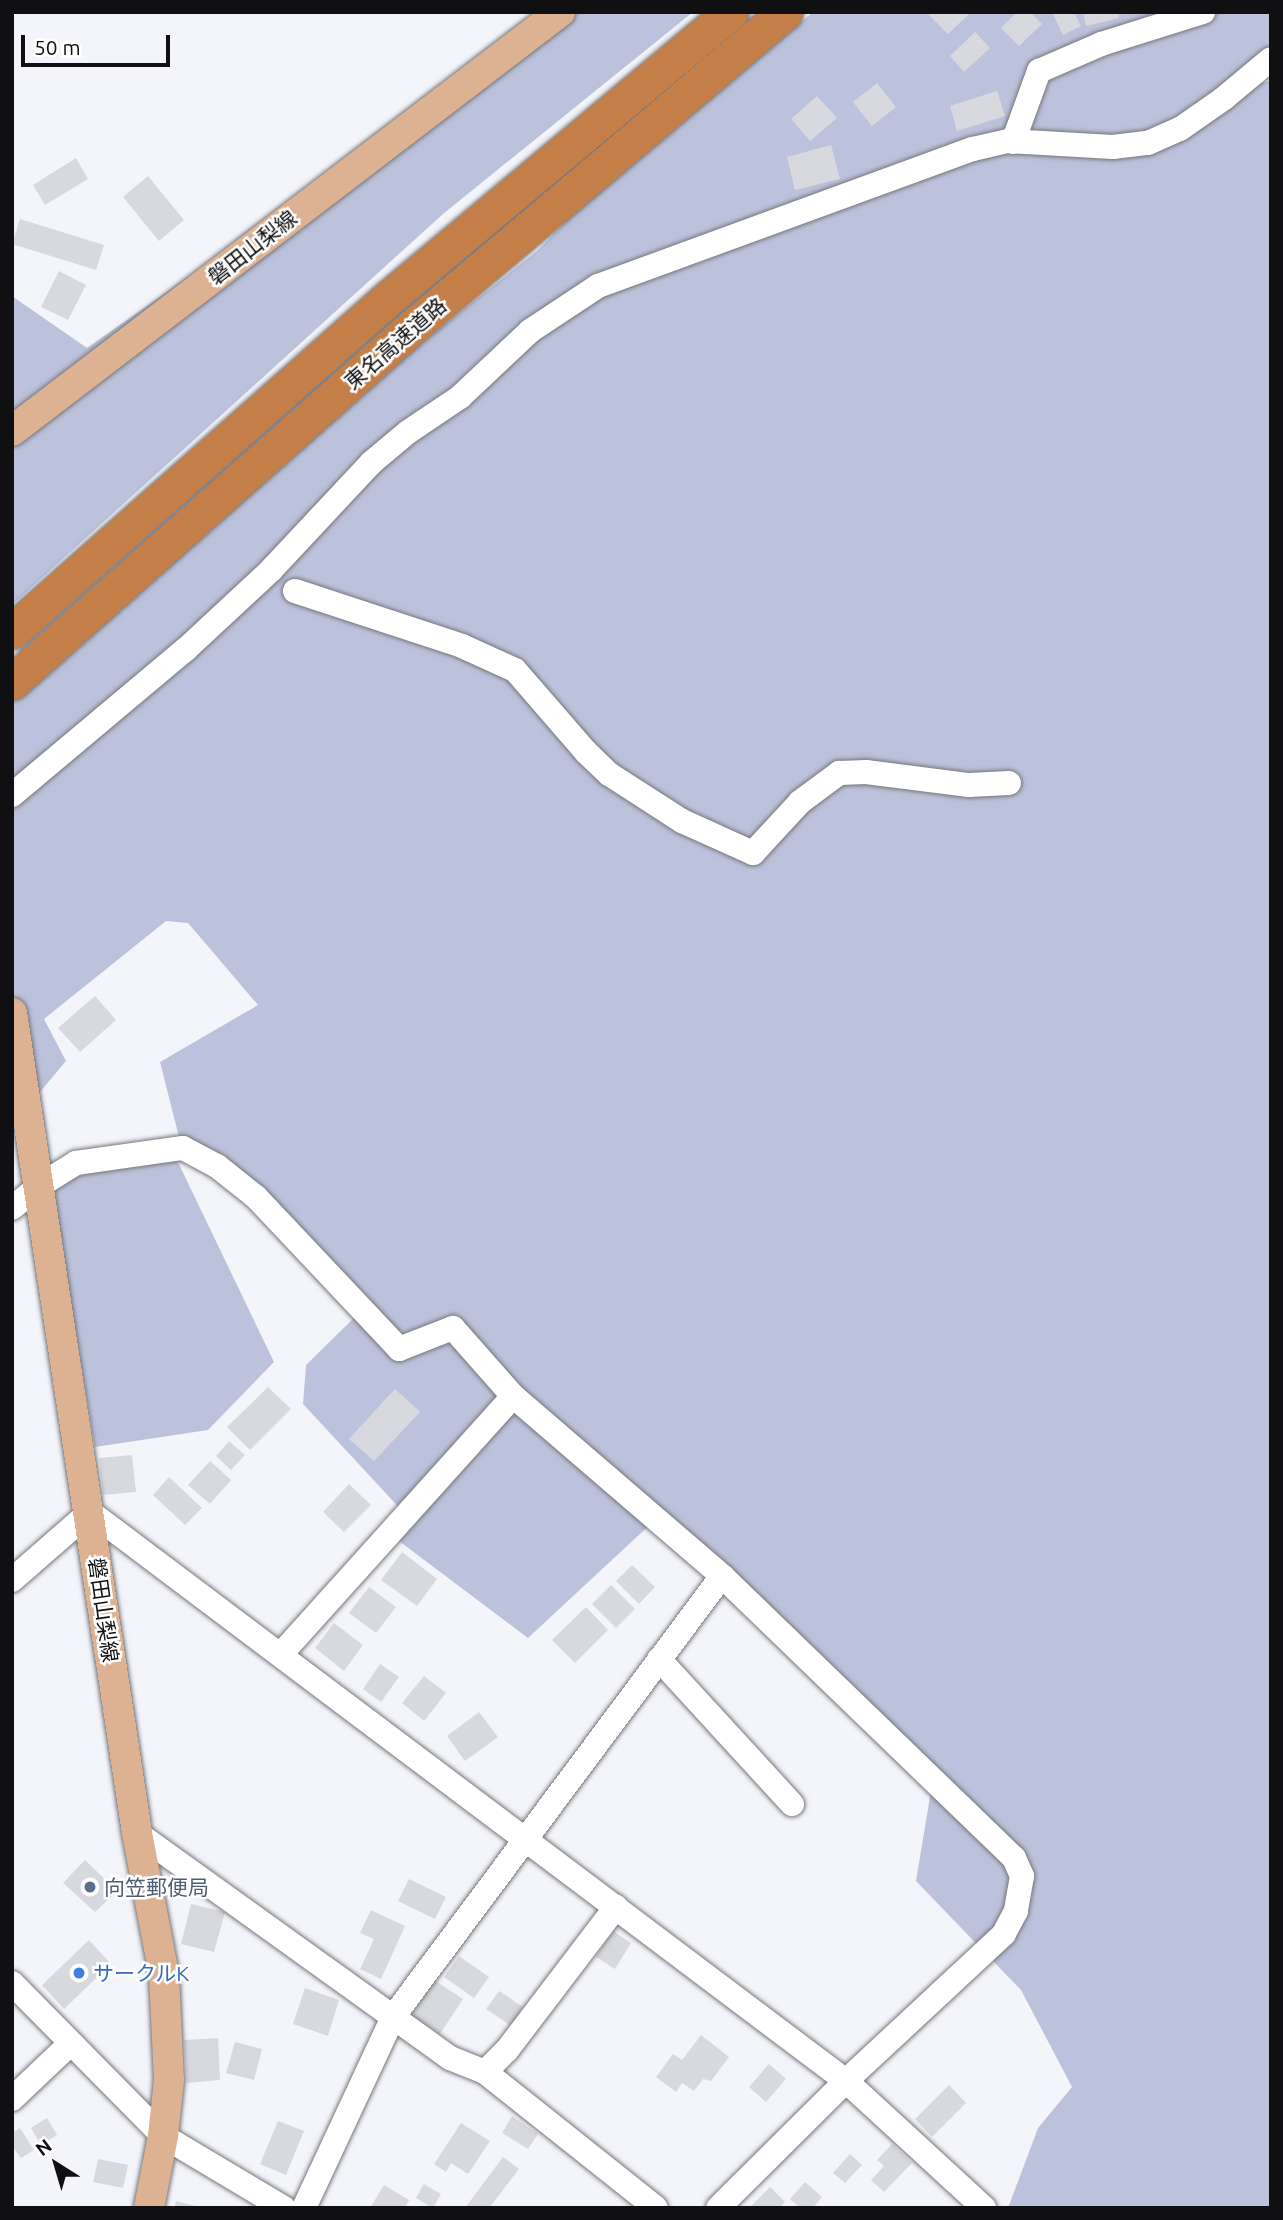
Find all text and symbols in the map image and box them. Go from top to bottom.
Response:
scale bar [24,21,173,65]
text: 50 m [34,35,81,59]
street label: 磐田山梨線 [203,205,301,289]
street label: 東名高速道路 [339,292,451,394]
street label: 磐田山梨線 [84,1556,124,1664]
place label: 向笠郵便局 [104,1874,209,1900]
marker: 向笠郵便局 [82,1879,98,1895]
place label: サークルK [93,1960,190,1986]
marker: サークルK [71,1965,87,1981]
north arrow [21,2129,91,2199]
text: N [31,2134,56,2160]

